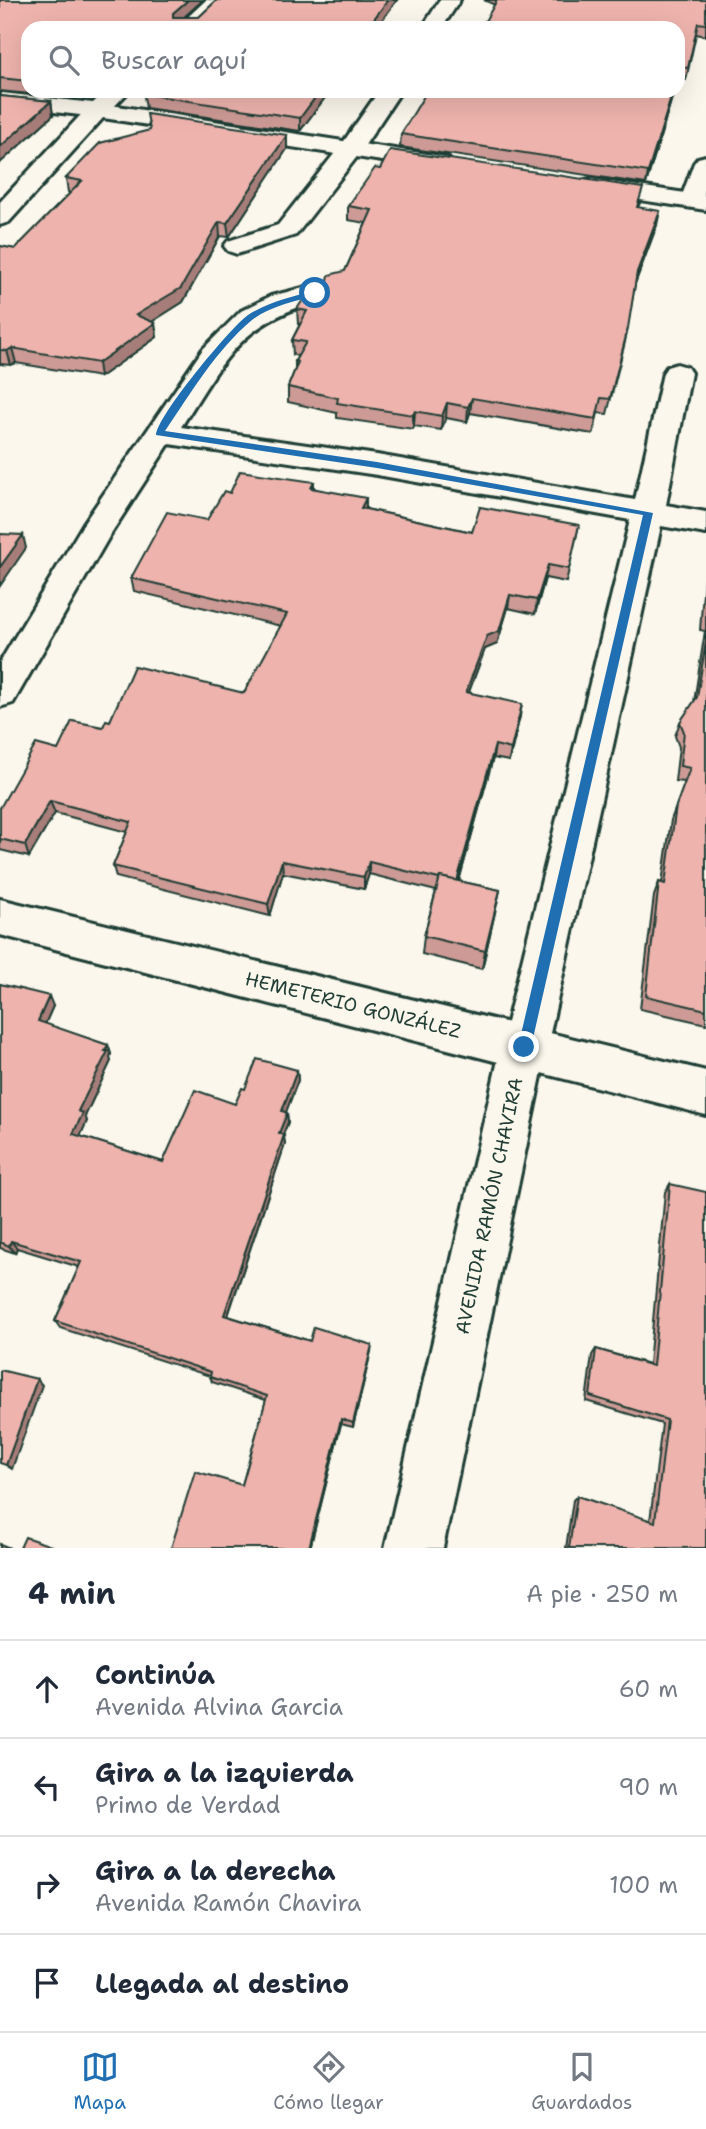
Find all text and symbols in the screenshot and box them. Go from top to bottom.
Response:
search box [21,21,685,98]
icon: search [45,41,83,79]
text: Buscar aquí [101,42,247,77]
route start [299,277,330,308]
street label: HEMETERIO GONZÁLEZ [242,965,464,1044]
route end [508,1031,539,1062]
street label: AVENIDA RAMÓN CHAVIRA [449,1075,528,1337]
text: 4 min [28,1573,115,1614]
text: A pie · 250 m [526,1579,678,1609]
text: Continúa [95,1657,215,1692]
icon: ahead [28,1670,66,1708]
text: 60 m [619,1674,678,1704]
text: Avenida Alvina Garcia [95,1692,343,1722]
text: Gira a la izquierda [95,1755,354,1790]
icon: left [28,1768,66,1806]
text: 90 m [618,1772,678,1802]
text: Primo de Verdad [95,1790,280,1820]
text: Gira a la derecha [95,1853,336,1888]
icon: right [28,1866,66,1904]
text: 100 m [609,1870,678,1900]
text: Avenida Ramón Chavira [95,1888,361,1918]
icon: arrive [28,1964,66,2002]
text: Llegada al destino [95,1966,349,2001]
tab: Mapa [74,2048,126,2115]
tab: Cómo llegar [273,2048,384,2115]
tab: Guardados [531,2048,632,2115]

